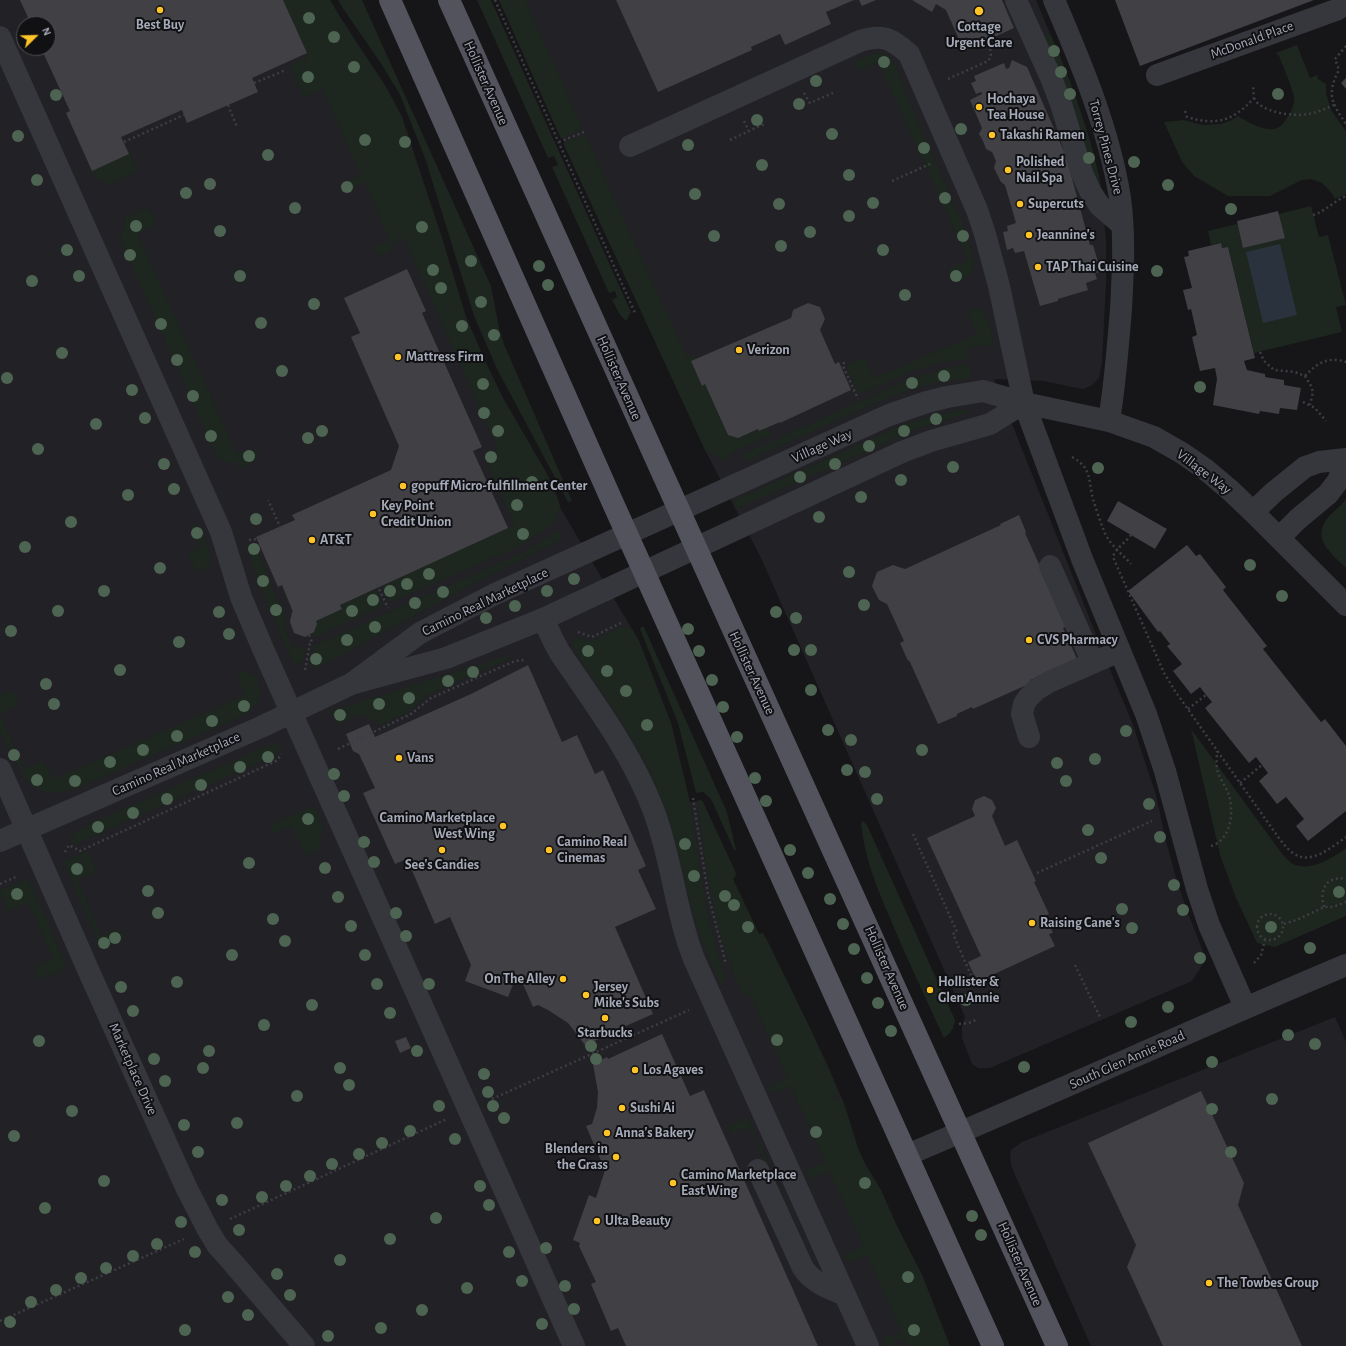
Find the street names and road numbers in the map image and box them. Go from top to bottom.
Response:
street label: McDonald Place [1208,17,1296,63]
street label: Hollister Avenue [460,38,512,128]
street label: Torrey Pines Drive [1085,98,1127,196]
street label: Hollister Avenue [593,333,645,423]
street label: Village Way [789,425,855,467]
street label: Village Way [1173,446,1235,498]
street label: Camino Real Marketplace [419,564,551,640]
street label: Hollister Avenue [725,629,779,717]
street label: Camino Real Marketplace [109,728,243,800]
street label: Hollister Avenue [861,923,913,1013]
street label: Marketplace Drive [105,1020,161,1118]
street label: South Glen Annie Road [1067,1027,1187,1093]
street label: Hollister Avenue [994,1219,1046,1309]

